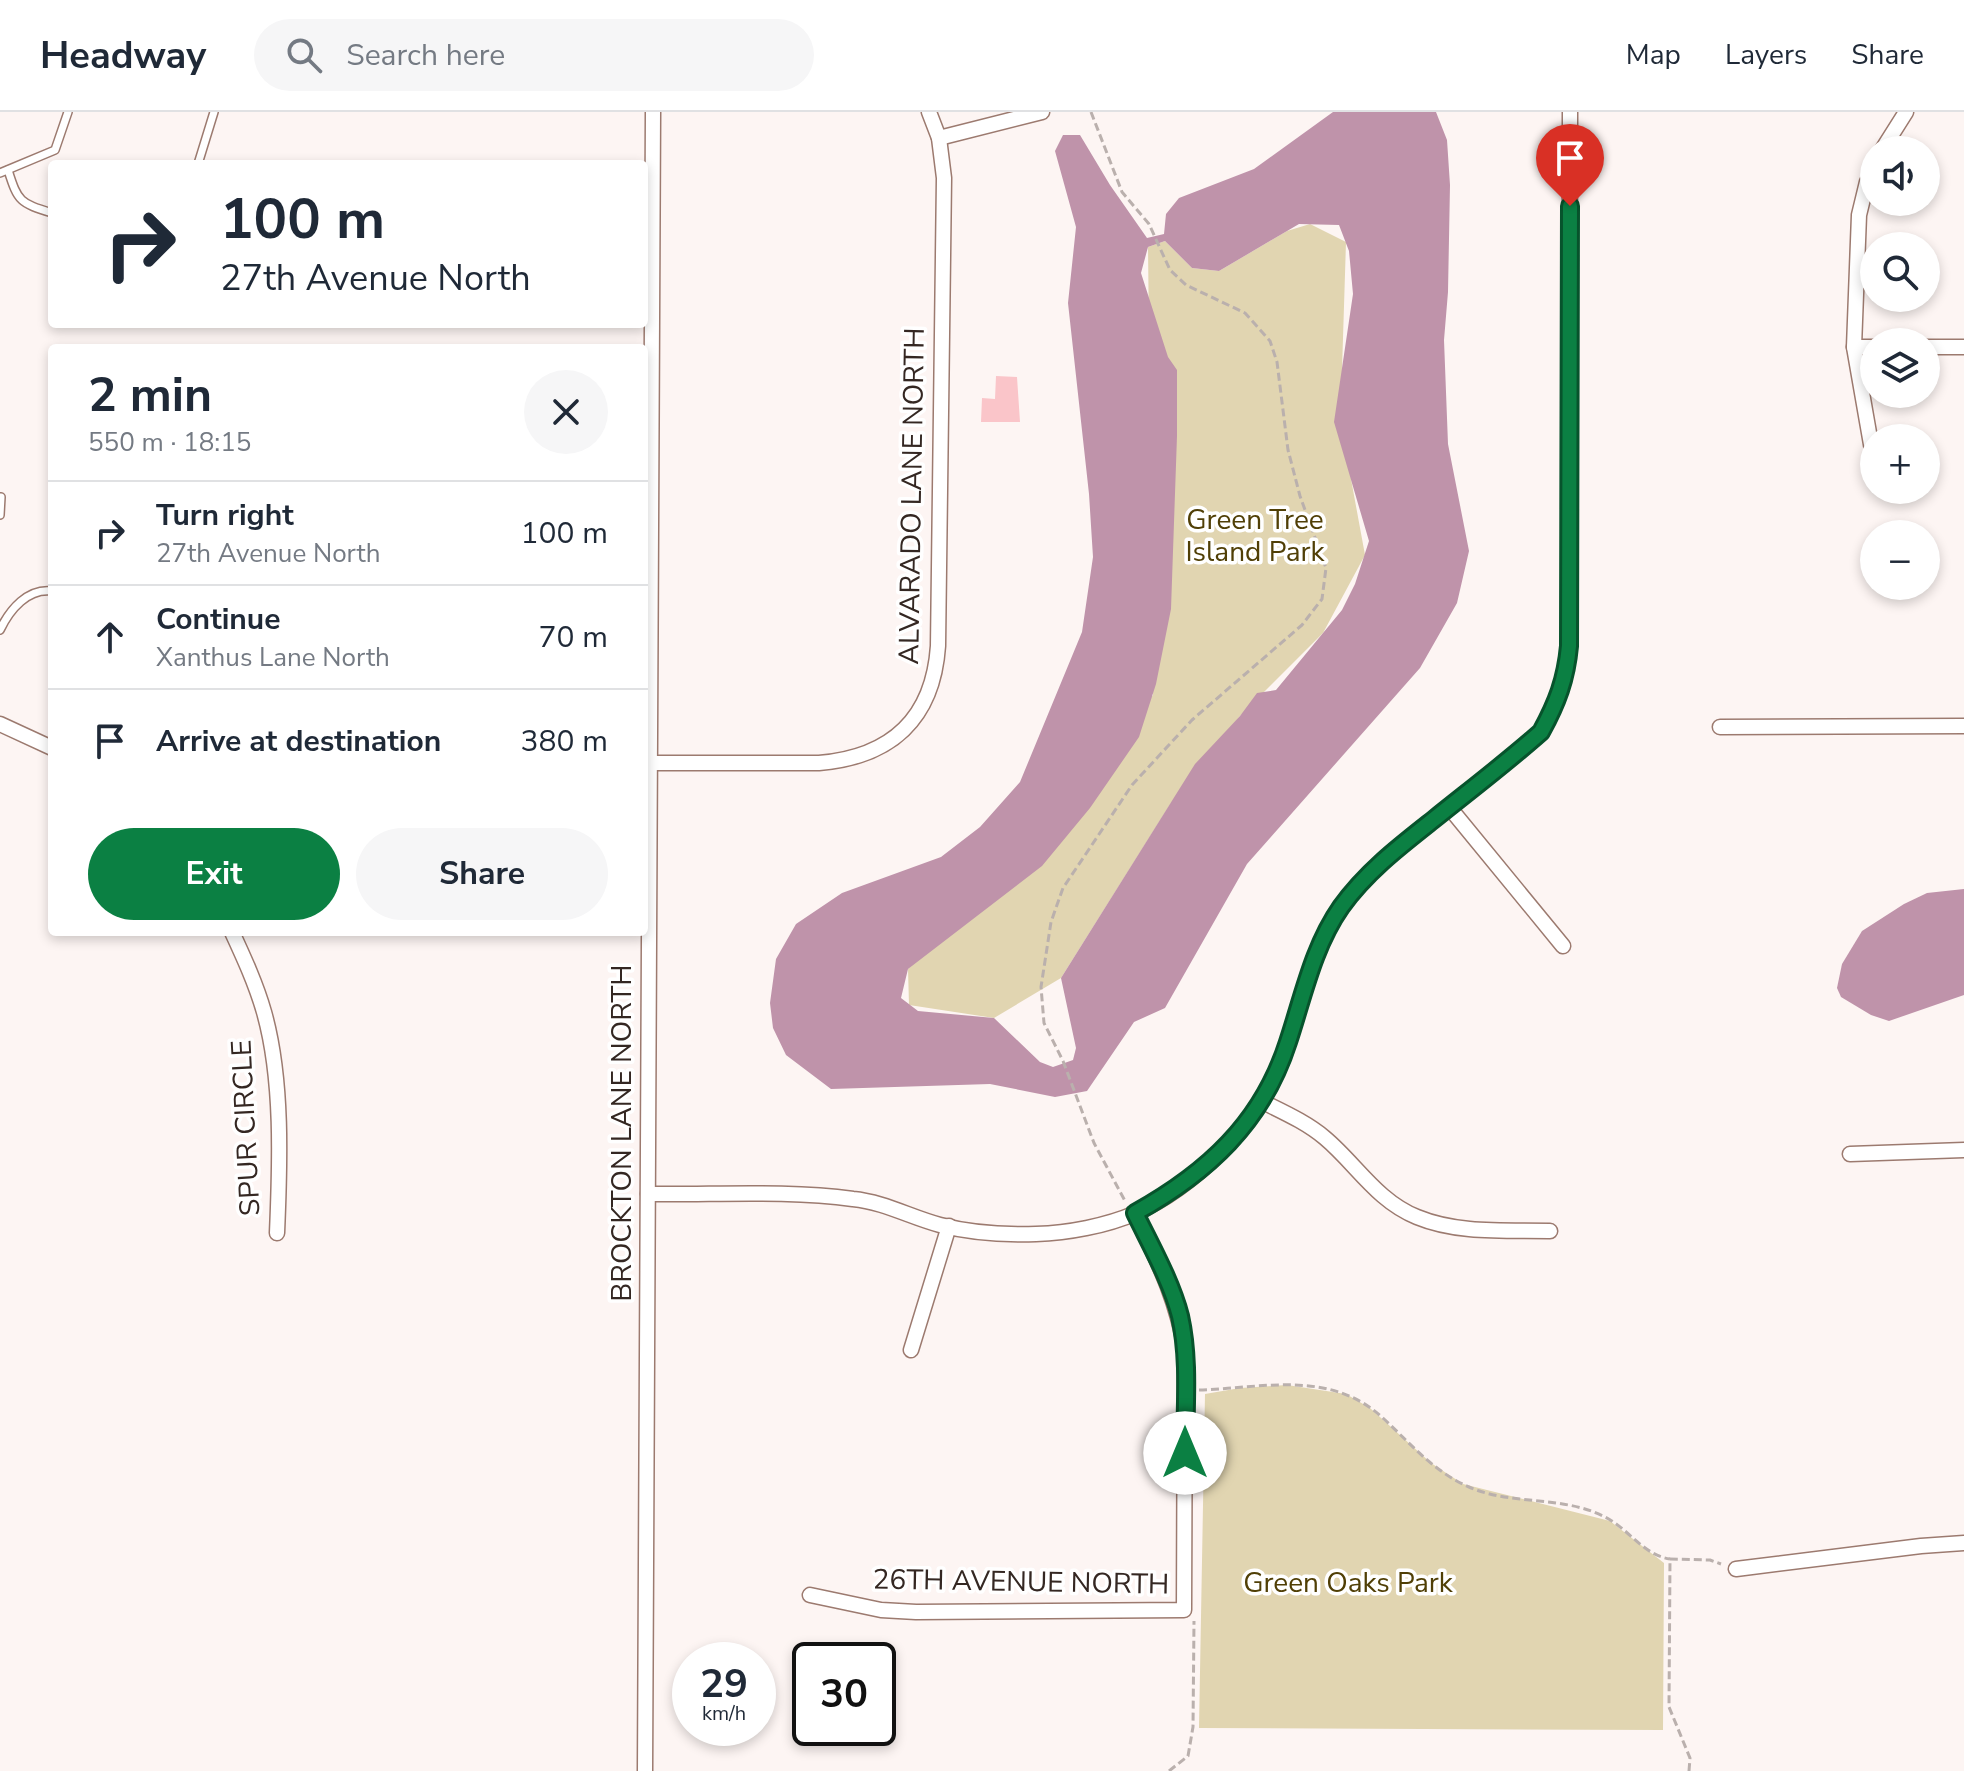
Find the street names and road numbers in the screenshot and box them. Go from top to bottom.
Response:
street label: ALVARADO LANE NORTH [890,327,934,665]
street label: BROCKTON LANE NORTH [603,964,641,1302]
street label: SPUR CIRCLE [222,1039,270,1217]
street label: 26TH AVENUE NORTH [872,1560,1170,1604]

